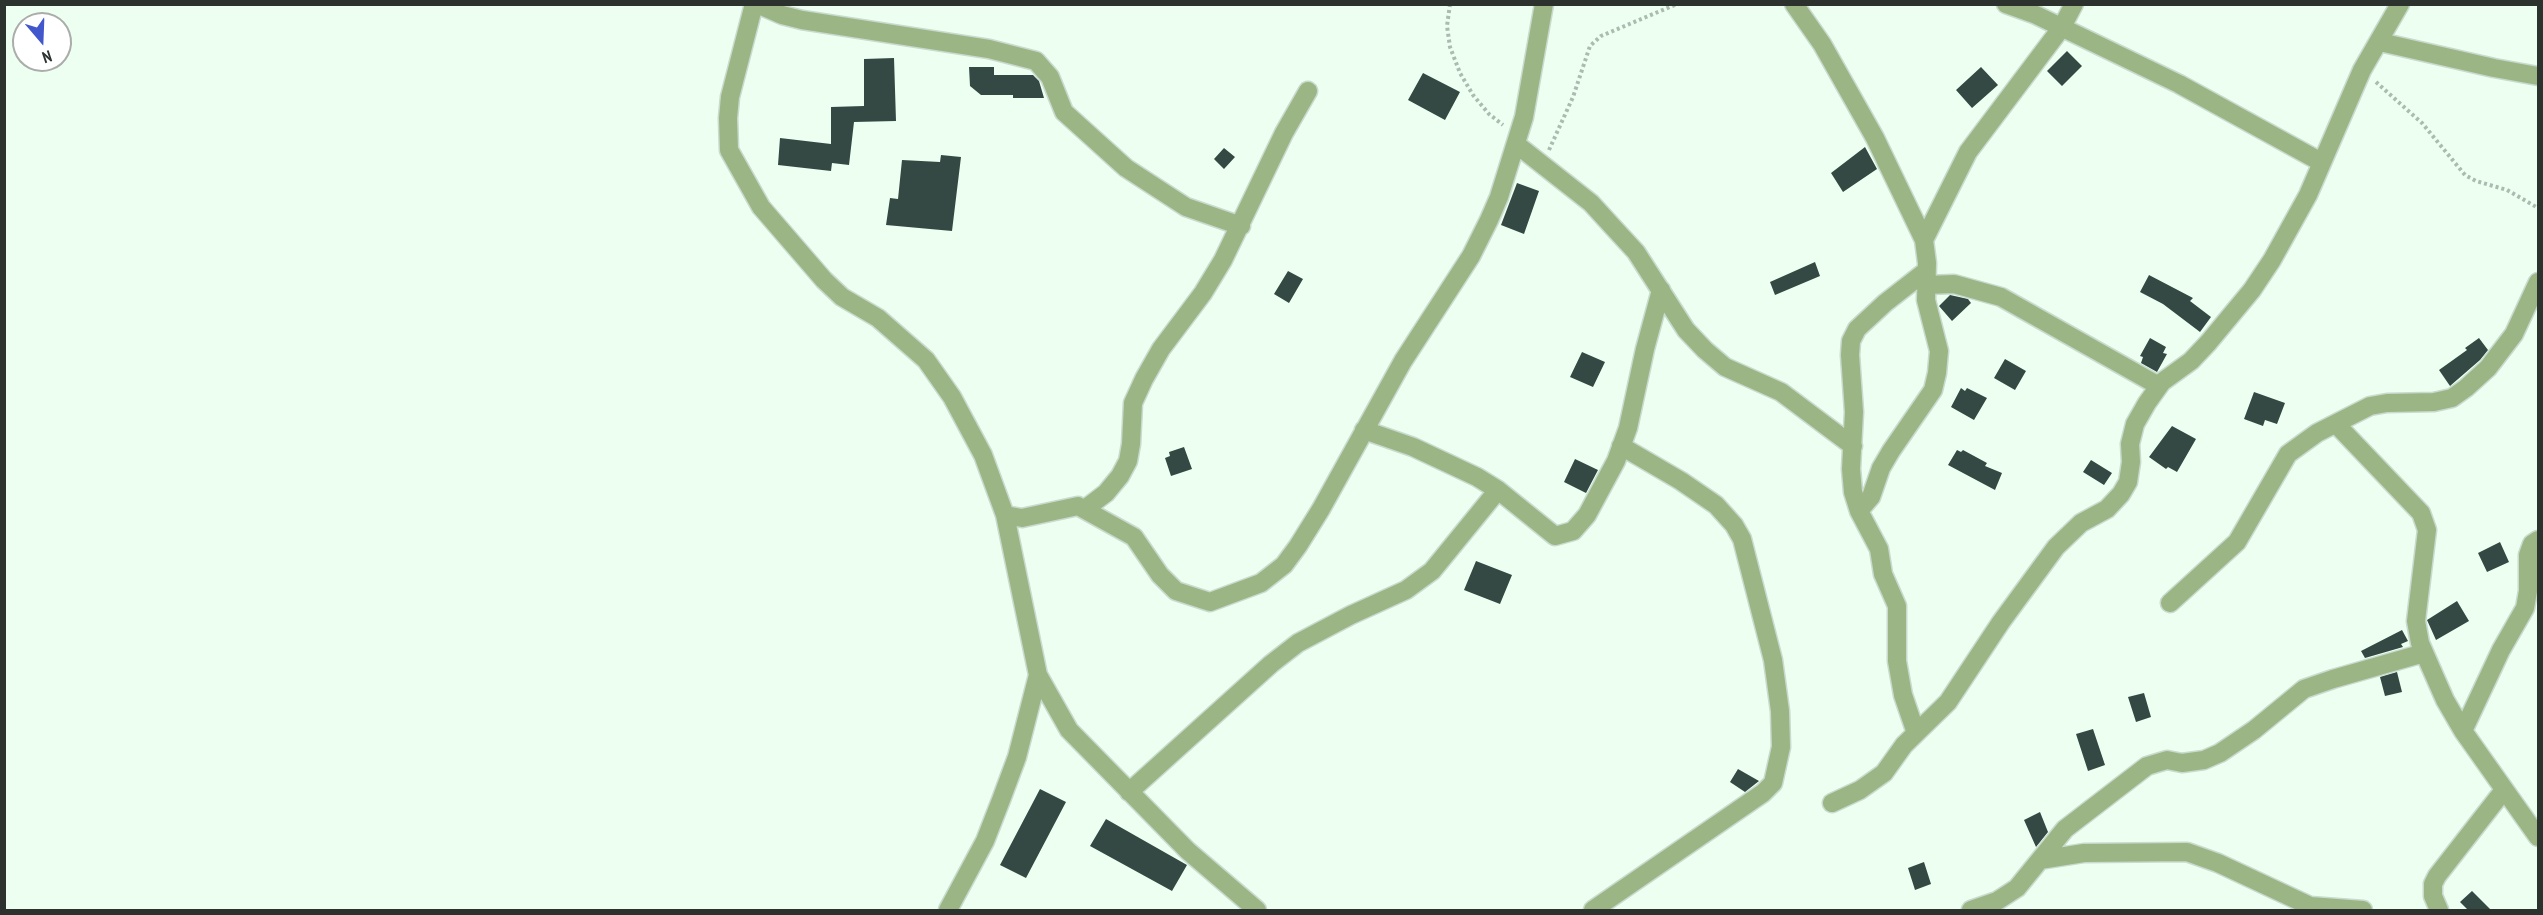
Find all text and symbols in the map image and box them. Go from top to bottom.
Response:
north arrow [12,12,72,72]
text: N [40,46,55,68]

